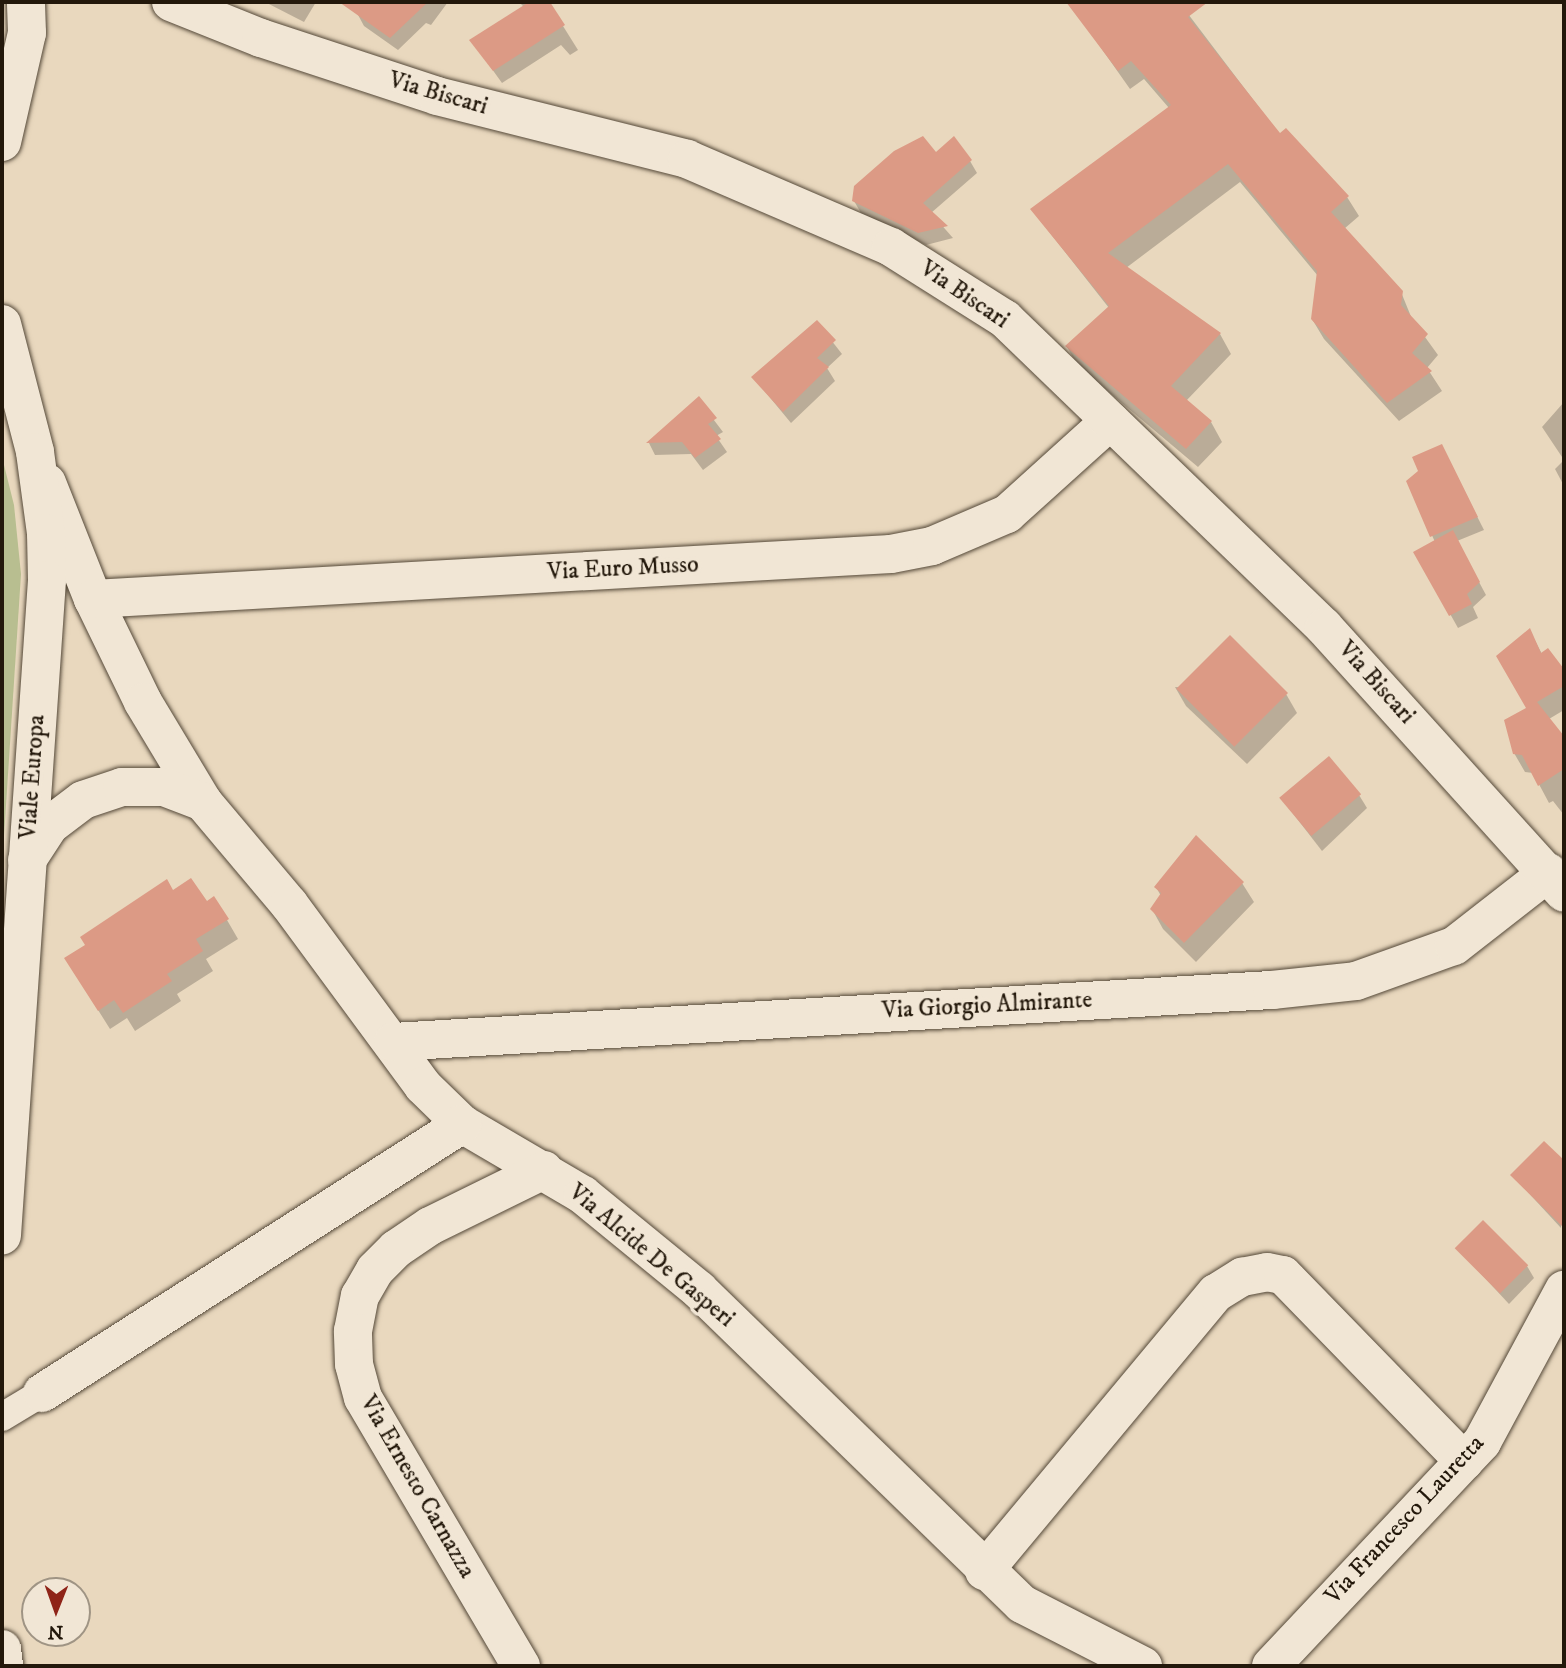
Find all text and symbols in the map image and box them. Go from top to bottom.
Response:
street label: Via Biscari [385,66,491,122]
street label: Via Biscari [914,255,1014,335]
street label: Via Euro Musso [546,551,700,587]
street label: Via Biscari [1331,636,1421,730]
street label: Viale Europa [14,714,52,840]
street label: Via Giorgio Almirante [881,986,1093,1026]
street label: Via Alcide De Gasperi [562,1178,740,1334]
street label: Via Ernesto Carnazza [353,1391,481,1583]
street label: Via Francesco Lauretta [1319,1430,1491,1610]
north arrow [21,1577,91,1647]
text: N [48,1620,64,1643]

